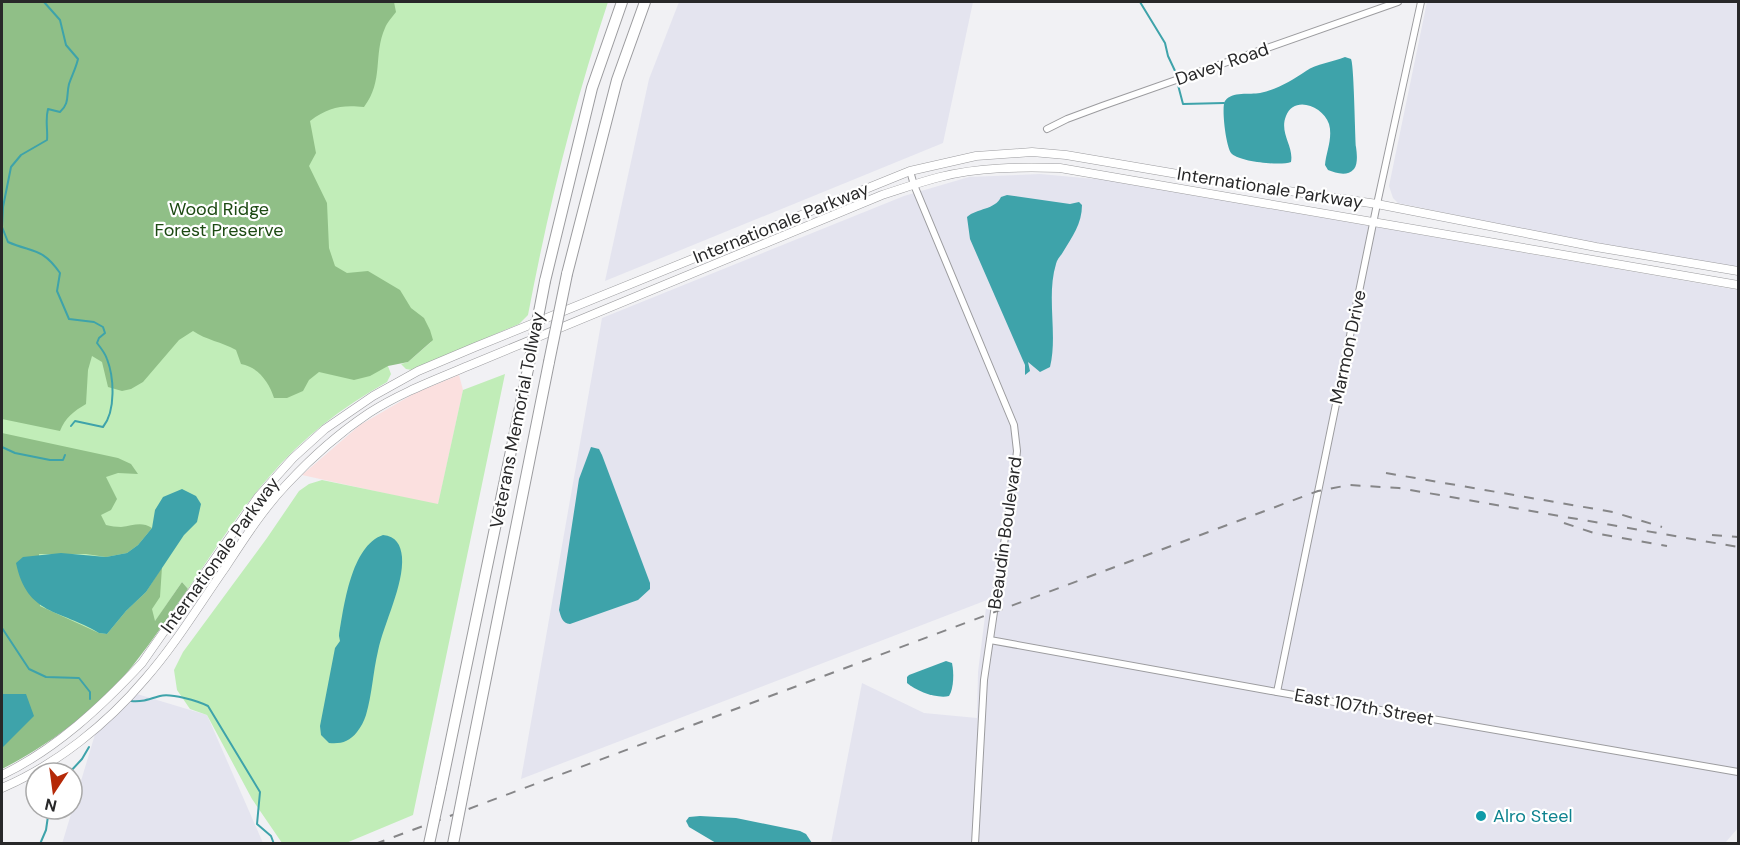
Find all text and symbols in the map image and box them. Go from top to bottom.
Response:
street label: Davey Road [1172,37,1272,91]
street label: Internationale Parkway [1175,161,1365,215]
street label: Internationale Parkway [689,177,873,269]
park label: Wood Ridge Forest Preserve [154,197,284,242]
street label: Marmon Drive [1324,288,1372,406]
street label: Veterans Memorial Tollway [484,310,550,530]
street label: Beaudin Boulevard [982,455,1028,611]
street label: Internationale Parkway [155,472,285,638]
street label: East 107th Street [1293,683,1435,731]
north arrow [24,761,84,821]
text: N [43,794,59,817]
place label: Alro Steel [1493,804,1572,828]
marker: Alro Steel [1474,809,1488,823]

